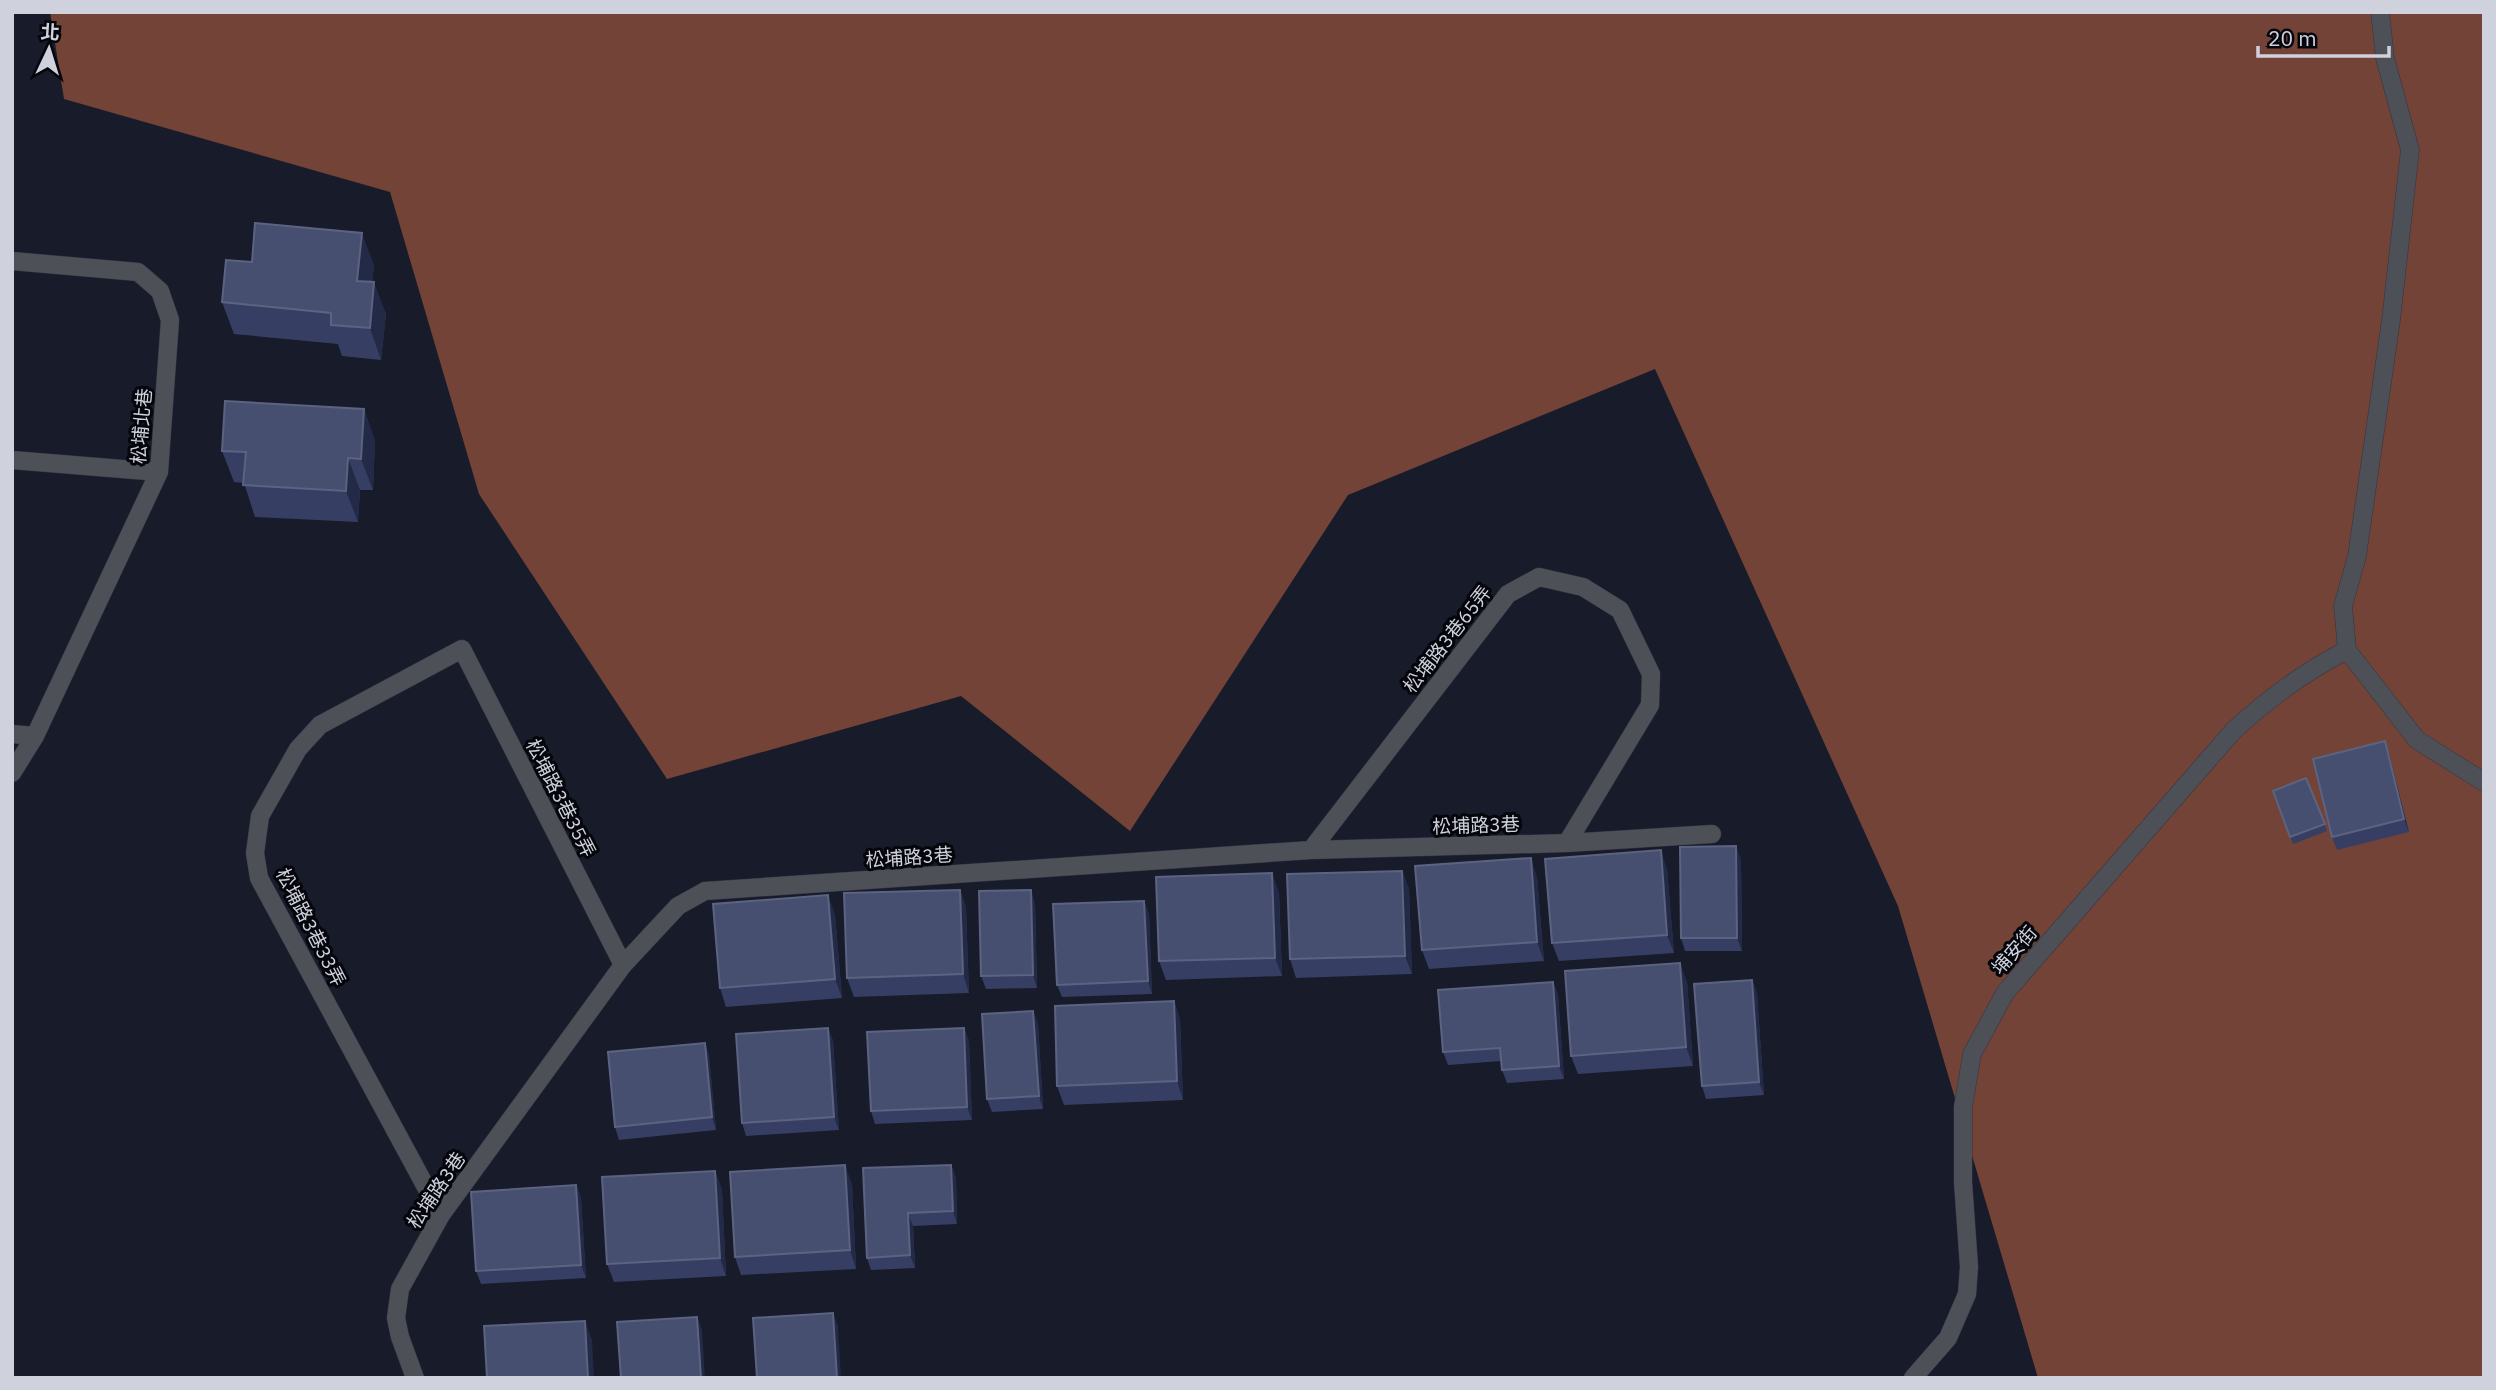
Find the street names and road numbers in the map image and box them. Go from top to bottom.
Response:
street label: 松埔北巷 [126,387,156,465]
street label: 松埔路3巷65弄 [1398,581,1496,697]
street label: 松埔路3巷35弄 [521,735,601,861]
street label: 松埔路3巷 [1432,811,1520,839]
street label: 松埔路3巷 [865,842,953,872]
street label: 松埔路3巷33弄 [271,864,351,990]
street label: 埔安街 [1986,921,2042,979]
street label: 松埔路3巷 [402,1147,470,1233]

